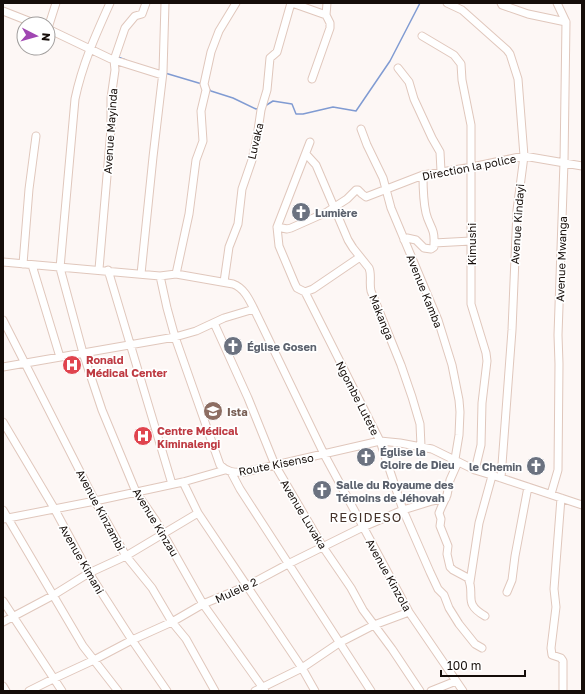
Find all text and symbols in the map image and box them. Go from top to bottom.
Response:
north arrow [16,16,56,56]
text: N [40,32,53,42]
street label: Avenue Mayinda [101,88,119,174]
street label: Luvaka [244,121,266,161]
street label: Direction la police [421,152,517,182]
street label: Avenue Kindayi [508,183,526,265]
church icon: Lumière [290,201,312,223]
place label: Lumière [315,206,358,219]
street label: Avenue Mwanga [553,216,569,302]
street label: Kimushi [465,223,478,265]
street label: Avenue Kamba [404,252,446,330]
street label: Makanga [367,292,397,342]
church icon: Église Gosen [222,335,244,357]
place label: Église Gosen [247,340,317,353]
place label: Ronald Médical Center [86,353,168,379]
hospital icon: Ronald Médical Center [61,354,83,376]
street label: Ngombe Lutete [334,359,382,437]
school or university icon: Ista [202,400,224,422]
place label: Ista [227,405,248,418]
place label: Centre Médical Kiminalengi [157,424,238,450]
hospital icon: Centre Médical Kiminalengi [132,425,154,447]
place label: Église la Gloire de Dieu [380,445,455,471]
church icon: Église la Gloire de Dieu [355,446,377,468]
street label: Route Kisenso [237,450,315,478]
church icon: le Chemin [525,455,547,477]
place label: le Chemin [469,460,522,473]
street label: Avenue Kinzambi [74,467,128,553]
street label: Avenue Luvaka [278,477,330,551]
place label: Salle du Royaume des Témoins de Jéhovah [336,478,454,504]
church icon: Salle du Royaume des Témoins de Jéhovah [311,479,333,501]
street label: Avenue Kinzau [131,485,181,559]
district label: REGIDESO [330,509,402,525]
street label: Avenue Kimani [57,522,107,596]
street label: Avenue Kinzola [364,537,414,613]
street label: Mulele 2 [213,575,259,605]
scale bar [441,652,525,678]
text: 100 m [447,658,481,673]

